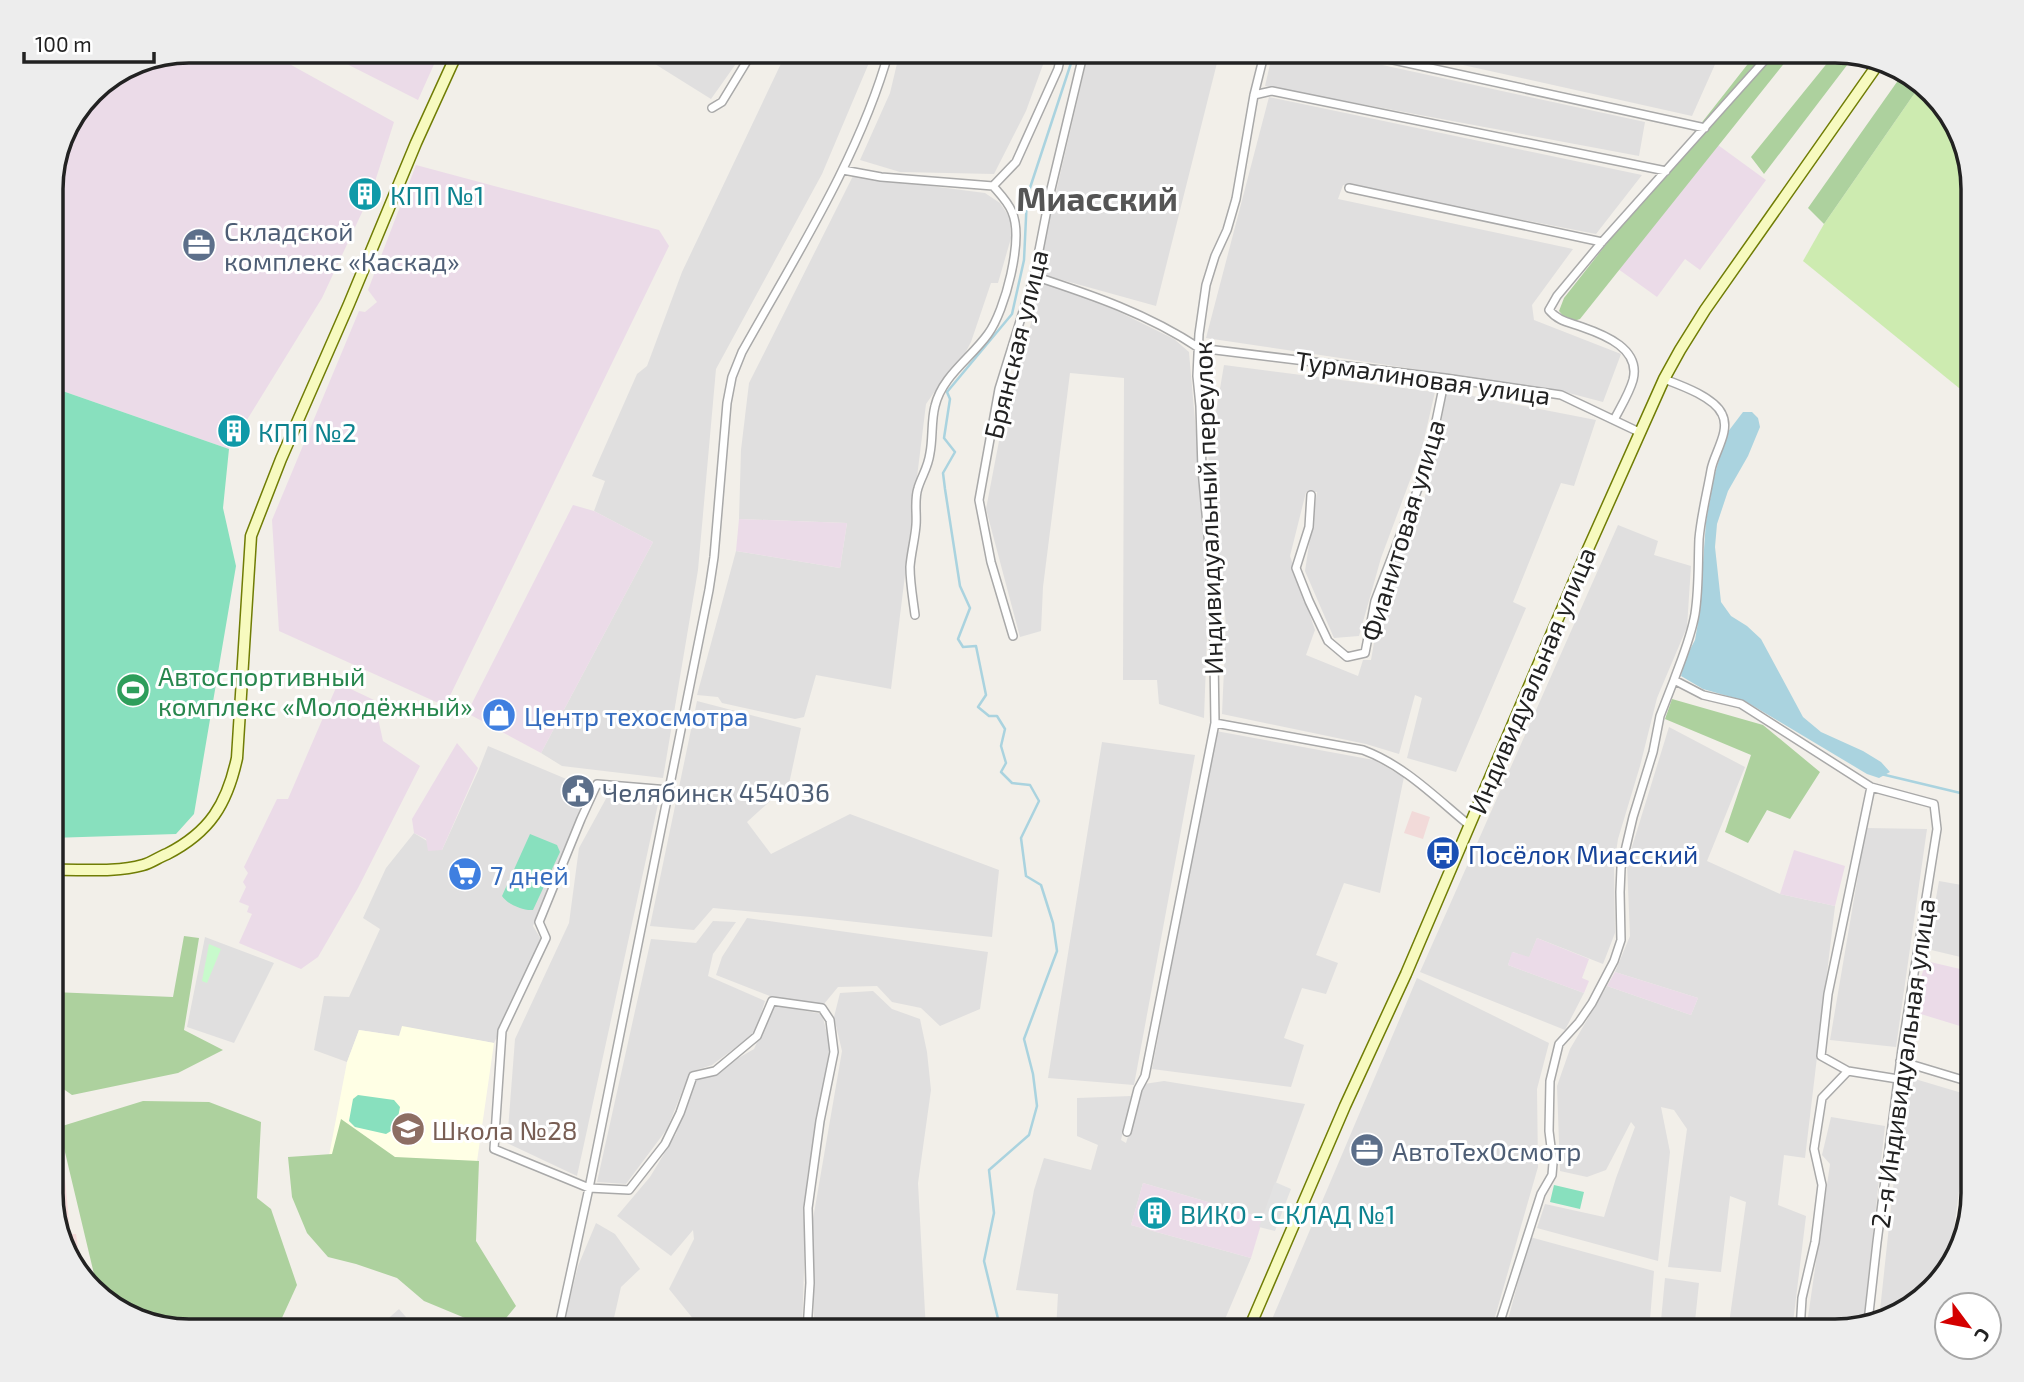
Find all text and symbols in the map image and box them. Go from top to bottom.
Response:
scale bar [24,21,154,65]
text: 100 m [35,31,92,56]
building icon: КПП №1 [346,175,384,213]
district label: Миасский [1016,178,1178,218]
place label: КПП №1 [390,179,484,210]
place label: Складской комплекс «Каскад» [224,215,460,276]
office icon: Складской комплекс «Каскад» [180,226,218,264]
street label: Брянская улица [977,246,1054,442]
street label: Индивидуальный переулок [1186,341,1229,675]
street label: Турмалиновая улица [1293,344,1553,411]
building icon: КПП №2 [215,412,253,450]
street label: Фианитовая улица [1354,415,1451,645]
place label: КПП №2 [258,416,357,447]
street label: Индивидуальная улица [1461,542,1602,818]
place label: Автоспортивный комплекс «Молодёжный» [158,660,473,721]
sports icon: Автоспортивный комплекс «Молодёжный» [114,671,152,709]
shop icon: Центр техосмотра [480,696,518,734]
place label: Центр техосмотра [524,700,748,731]
public building icon: Челябинск 454036 [559,772,597,810]
place label: Челябинск 454036 [602,776,830,807]
bus stop icon: Посёлок Миасский [1424,834,1462,872]
place label: Посёлок Миасский [1468,838,1698,869]
supermarket icon: 7 дней [446,855,484,893]
place label: 7 дней [490,859,569,890]
street label: 2-я Индивидуальная улица [1864,896,1941,1230]
school or university icon: Школа №28 [389,1110,427,1148]
place label: Школа №28 [432,1114,578,1145]
office icon: АвтоТехОсмотр [1348,1131,1386,1169]
place label: АвтоТехОсмотр [1392,1135,1582,1166]
building icon: ВИКО - СКЛАД №1 [1136,1194,1174,1232]
place label: ВИКО - СКЛАД №1 [1180,1198,1396,1229]
north arrow [1933,1291,2003,1361]
text: С [1970,1324,1996,1346]

